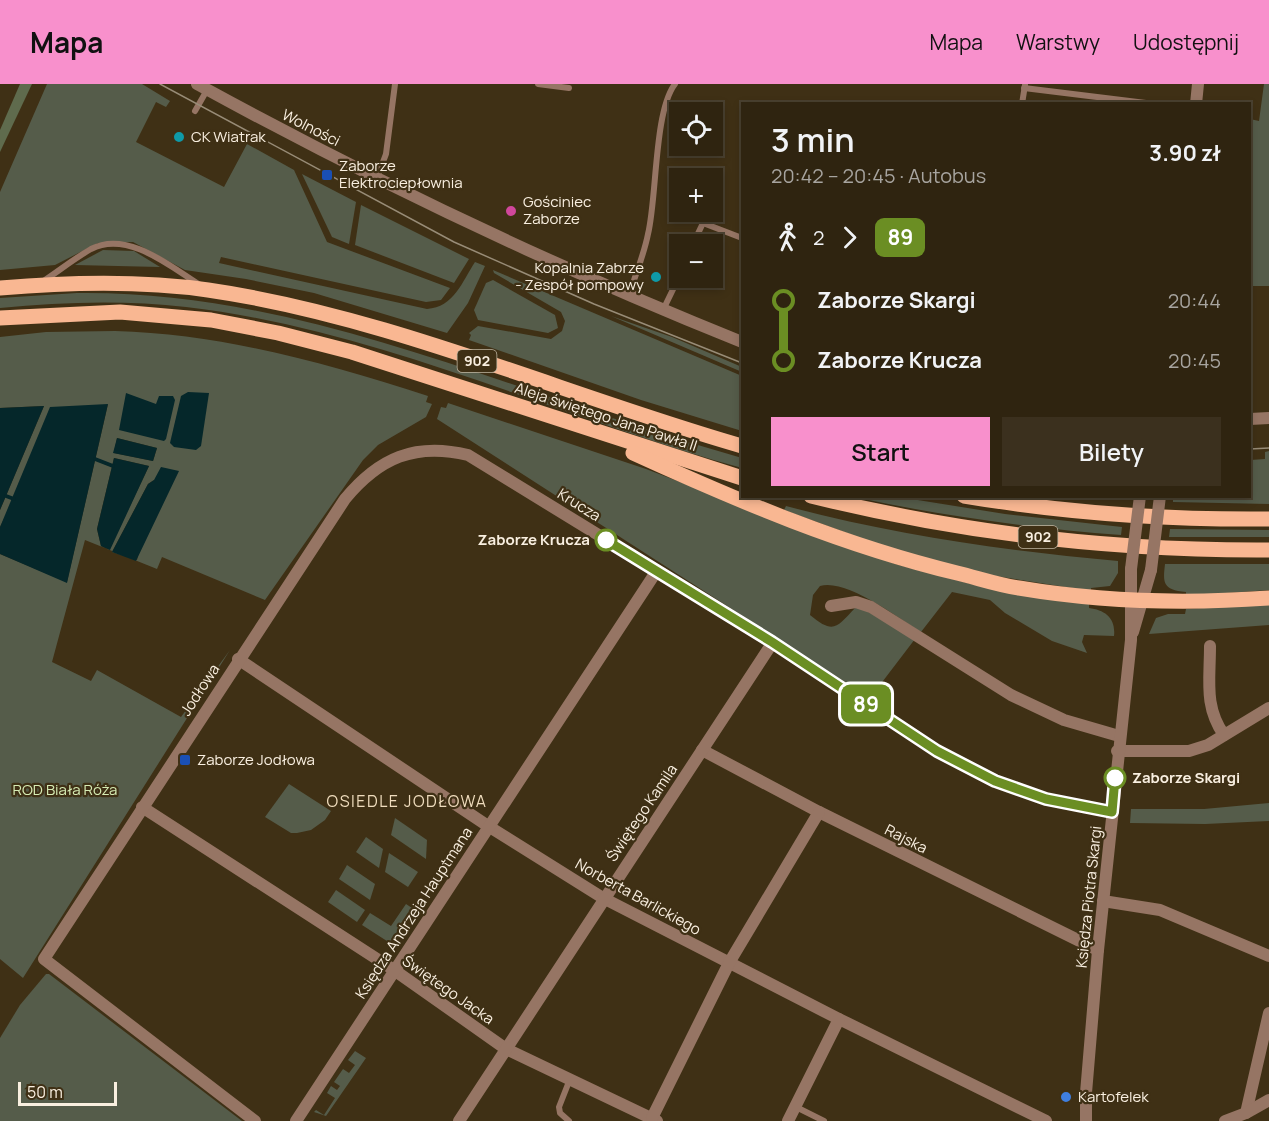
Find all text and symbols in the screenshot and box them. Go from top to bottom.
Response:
text: Mapa [30,23,103,61]
text: Mapa [930,28,983,56]
text: Warstwy [1016,28,1100,56]
text: Udostępnij [1133,28,1239,56]
map controls [669,102,723,288]
button: locate [669,102,723,156]
street label: Wolności [279,104,344,151]
text: 3 min [771,117,855,162]
place label: CK Wiatrak [191,126,266,147]
marker: CK Wiatrak [172,130,186,144]
text: 3.90 zł [1149,138,1221,168]
place label: Zaborze Elektrociepłownia [339,155,463,193]
text: 20:42 – 20:45 · Autobus [771,162,986,189]
marker: Zaborze Elektrociepłownia [320,168,334,182]
button: + [669,168,723,222]
place label: Gościniec Zaborze [523,191,591,229]
marker: Gościniec Zaborze [504,204,518,218]
icon: walk [771,221,804,254]
icon: forward [833,221,866,254]
text: 89 [887,223,913,251]
text: 2 [813,224,824,251]
button: − [669,234,723,288]
place label: Kopalnia Zabrze - Zespół pompowy [515,257,644,295]
marker: Kopalnia Zabrze - Zespół pompowy [649,270,663,284]
text: Zaborze Skargi [817,285,976,315]
text: 20:44 [1168,287,1221,314]
text: Zaborze Krucza [817,345,982,375]
text: 20:45 [1168,347,1221,374]
road number: 902 [458,350,496,372]
street label: Aleja świętego Jana Pawła II [512,377,700,456]
button: Start [771,417,990,486]
button: Bilety [1002,417,1221,486]
street label: Krucza [554,483,605,526]
road number: 902 [1018,526,1058,548]
place label: Zaborze Krucza [478,529,590,550]
marker: Zaborze Krucza [595,529,617,551]
street label: Jodłowa [175,660,224,720]
line badge: 89 [839,684,893,724]
text: 89 [853,690,879,718]
place label: Zaborze Jodłowa [197,749,315,770]
marker: Zaborze Jodłowa [178,753,192,767]
street label: Świętego Kamila [601,760,682,866]
marker: Zaborze Skargi [1104,767,1126,789]
place label: Zaborze Skargi [1132,767,1240,788]
park label: ROD Biała Róża [13,779,117,800]
district label: OSIEDLE JODŁOWA [327,790,487,812]
street label: Rajska [881,819,931,858]
street label: Księdza Andrzeja Hauptmana [350,823,477,1003]
street label: Księdza Piotra Skargi [1071,825,1106,969]
street label: Norberta Barlickiego [572,853,705,940]
street label: Świętego Jacka [398,950,498,1029]
scale bar [18,1079,117,1106]
text: 50 m [27,1081,63,1103]
place label: Kartofelek [1078,1086,1149,1107]
marker: Kartofelek [1059,1090,1073,1104]

